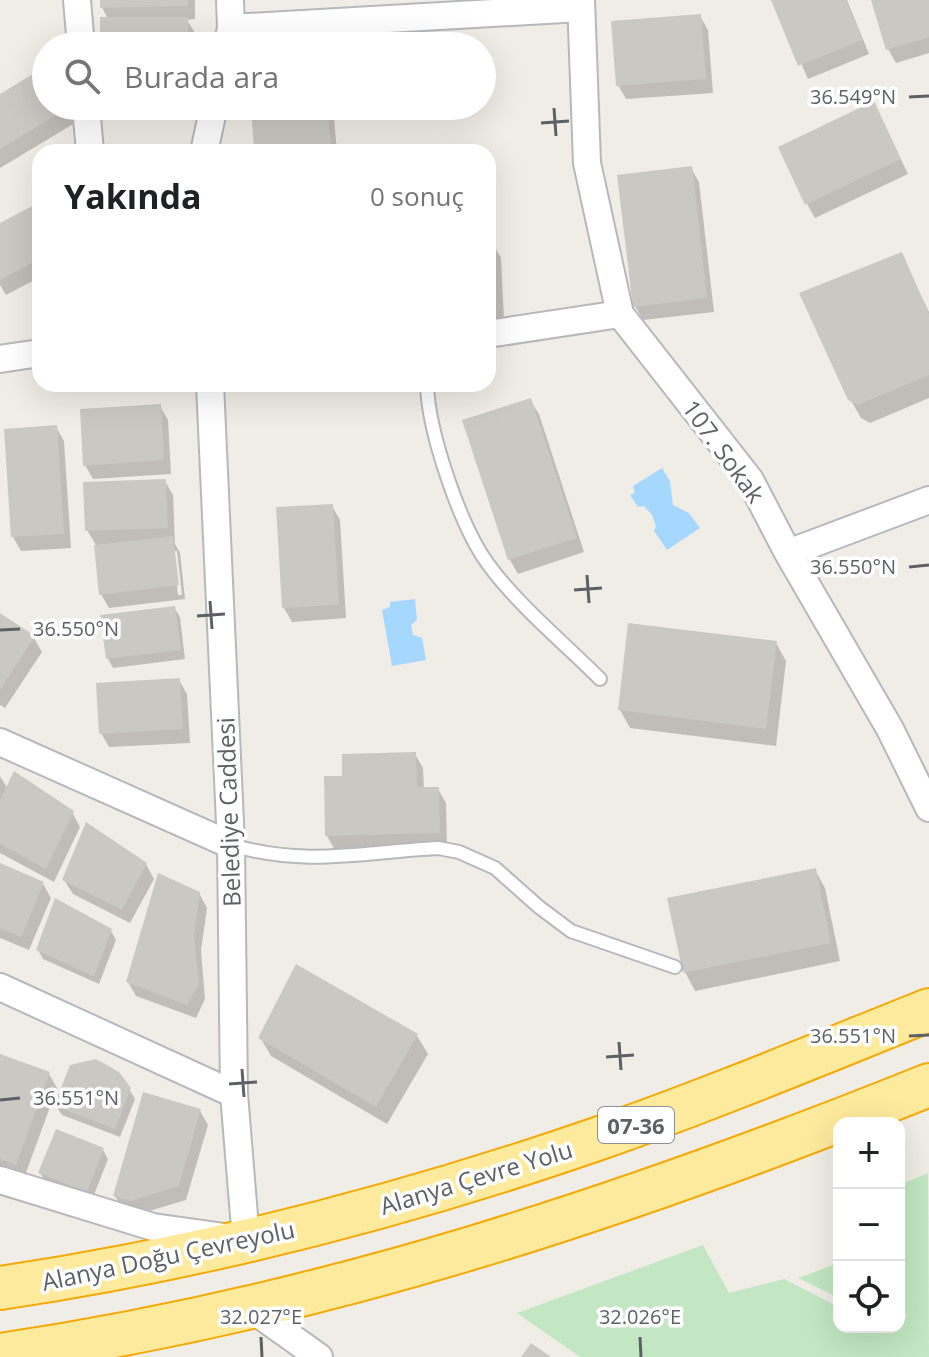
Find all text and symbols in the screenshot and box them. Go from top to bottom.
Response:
search box [32,32,496,120]
icon: search [60,54,104,98]
text: Burada ara [124,56,279,97]
text: 36.549°N [810,83,896,110]
text: Yakında [64,173,202,219]
text: 0 sonuç [370,178,464,214]
street label: 107. Sokak [675,393,773,509]
text: 36.550°N [810,553,896,580]
text: 36.550°N [33,615,119,642]
street label: Belediye Caddesi [208,717,248,907]
text: 36.551°N [810,1022,896,1049]
text: 36.551°N [33,1084,119,1111]
road number: 07-36 [598,1107,674,1143]
map controls [833,1117,905,1333]
button: + [833,1117,905,1189]
street label: Alanya Çevre Yolu [376,1132,576,1222]
button: − [833,1189,905,1261]
street label: Alanya Doğu Çevreyolu [38,1212,298,1298]
button: locate [833,1261,905,1333]
text: 32.027°E [220,1303,302,1330]
text: 32.026°E [599,1303,681,1330]

